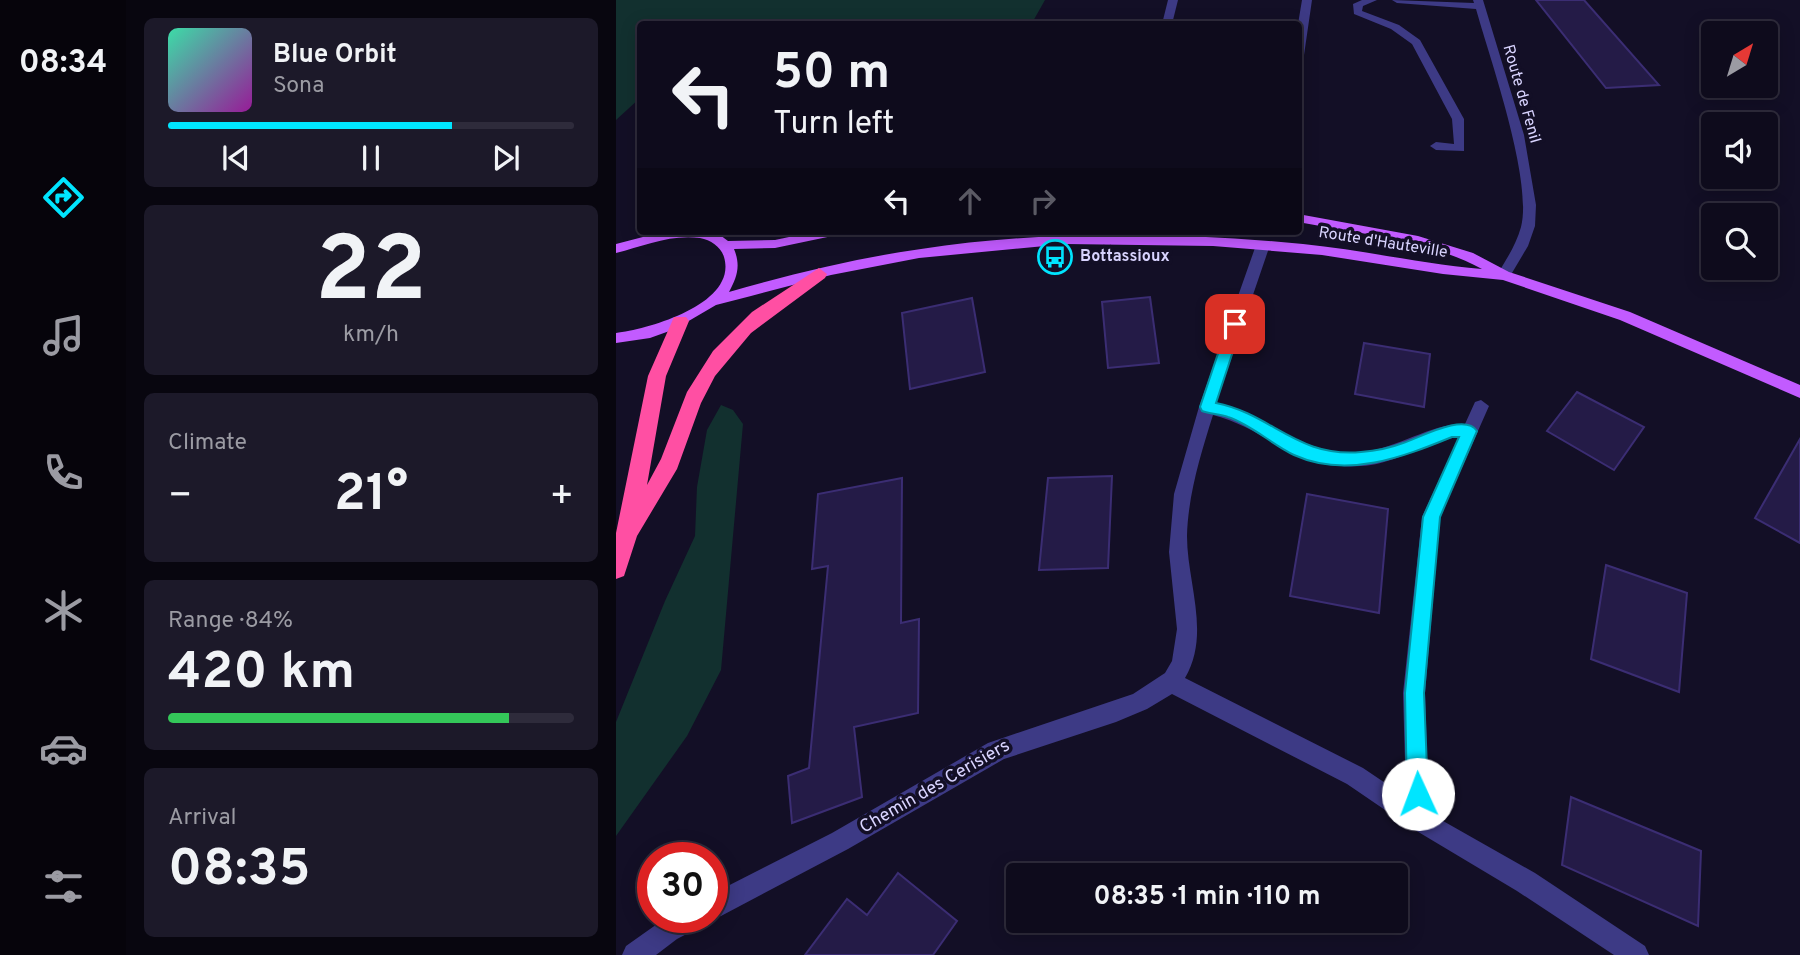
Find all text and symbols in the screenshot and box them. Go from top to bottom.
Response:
north arrow [1701,21,1778,98]
map controls [1701,21,1778,280]
text: Blue Orbit [273,39,397,72]
street label: Route de Fenil [1497,42,1545,146]
text: 08:34 [19,44,107,84]
text: 50 m [773,44,890,106]
icon: left [658,49,749,140]
text: Sona [273,72,324,101]
text: Turn left [773,105,894,145]
button: sound [1701,112,1778,189]
icon: previous [217,139,255,177]
icon: pause [352,139,390,177]
icon: next [487,139,525,177]
icon: directions [39,173,88,222]
icon: left [878,182,916,220]
icon: ahead [951,182,989,220]
icon: right [1024,182,1062,220]
button: search [1701,203,1778,280]
text: 22 [315,218,427,333]
street label: Route d'Hauteville [1317,223,1449,263]
bus stop icon: Bottassioux [1036,238,1074,276]
place label: Bottassioux [1080,247,1170,267]
pin [1205,294,1265,354]
icon: arrive [1216,305,1254,343]
icon: music [39,311,88,360]
text: km/h [343,321,399,350]
text: Climate [168,429,247,458]
icon: phone [39,448,88,497]
text: 21° [334,463,408,529]
text: − [168,473,193,522]
text: + [549,473,574,522]
icon: climate [39,586,88,635]
text: Range · 84% [168,607,293,636]
text: 420 km [168,641,355,707]
icon: car [39,724,88,773]
street label: Chemin des Cerisiers [856,735,1014,839]
position arrow [1381,757,1455,831]
text: Arrival [168,804,237,833]
text: 08:35 [168,838,310,904]
speed limit sign: 30 [637,842,728,933]
icon: filters [39,862,88,911]
text: 08:35 · 1 min · 110 m [1094,881,1320,914]

